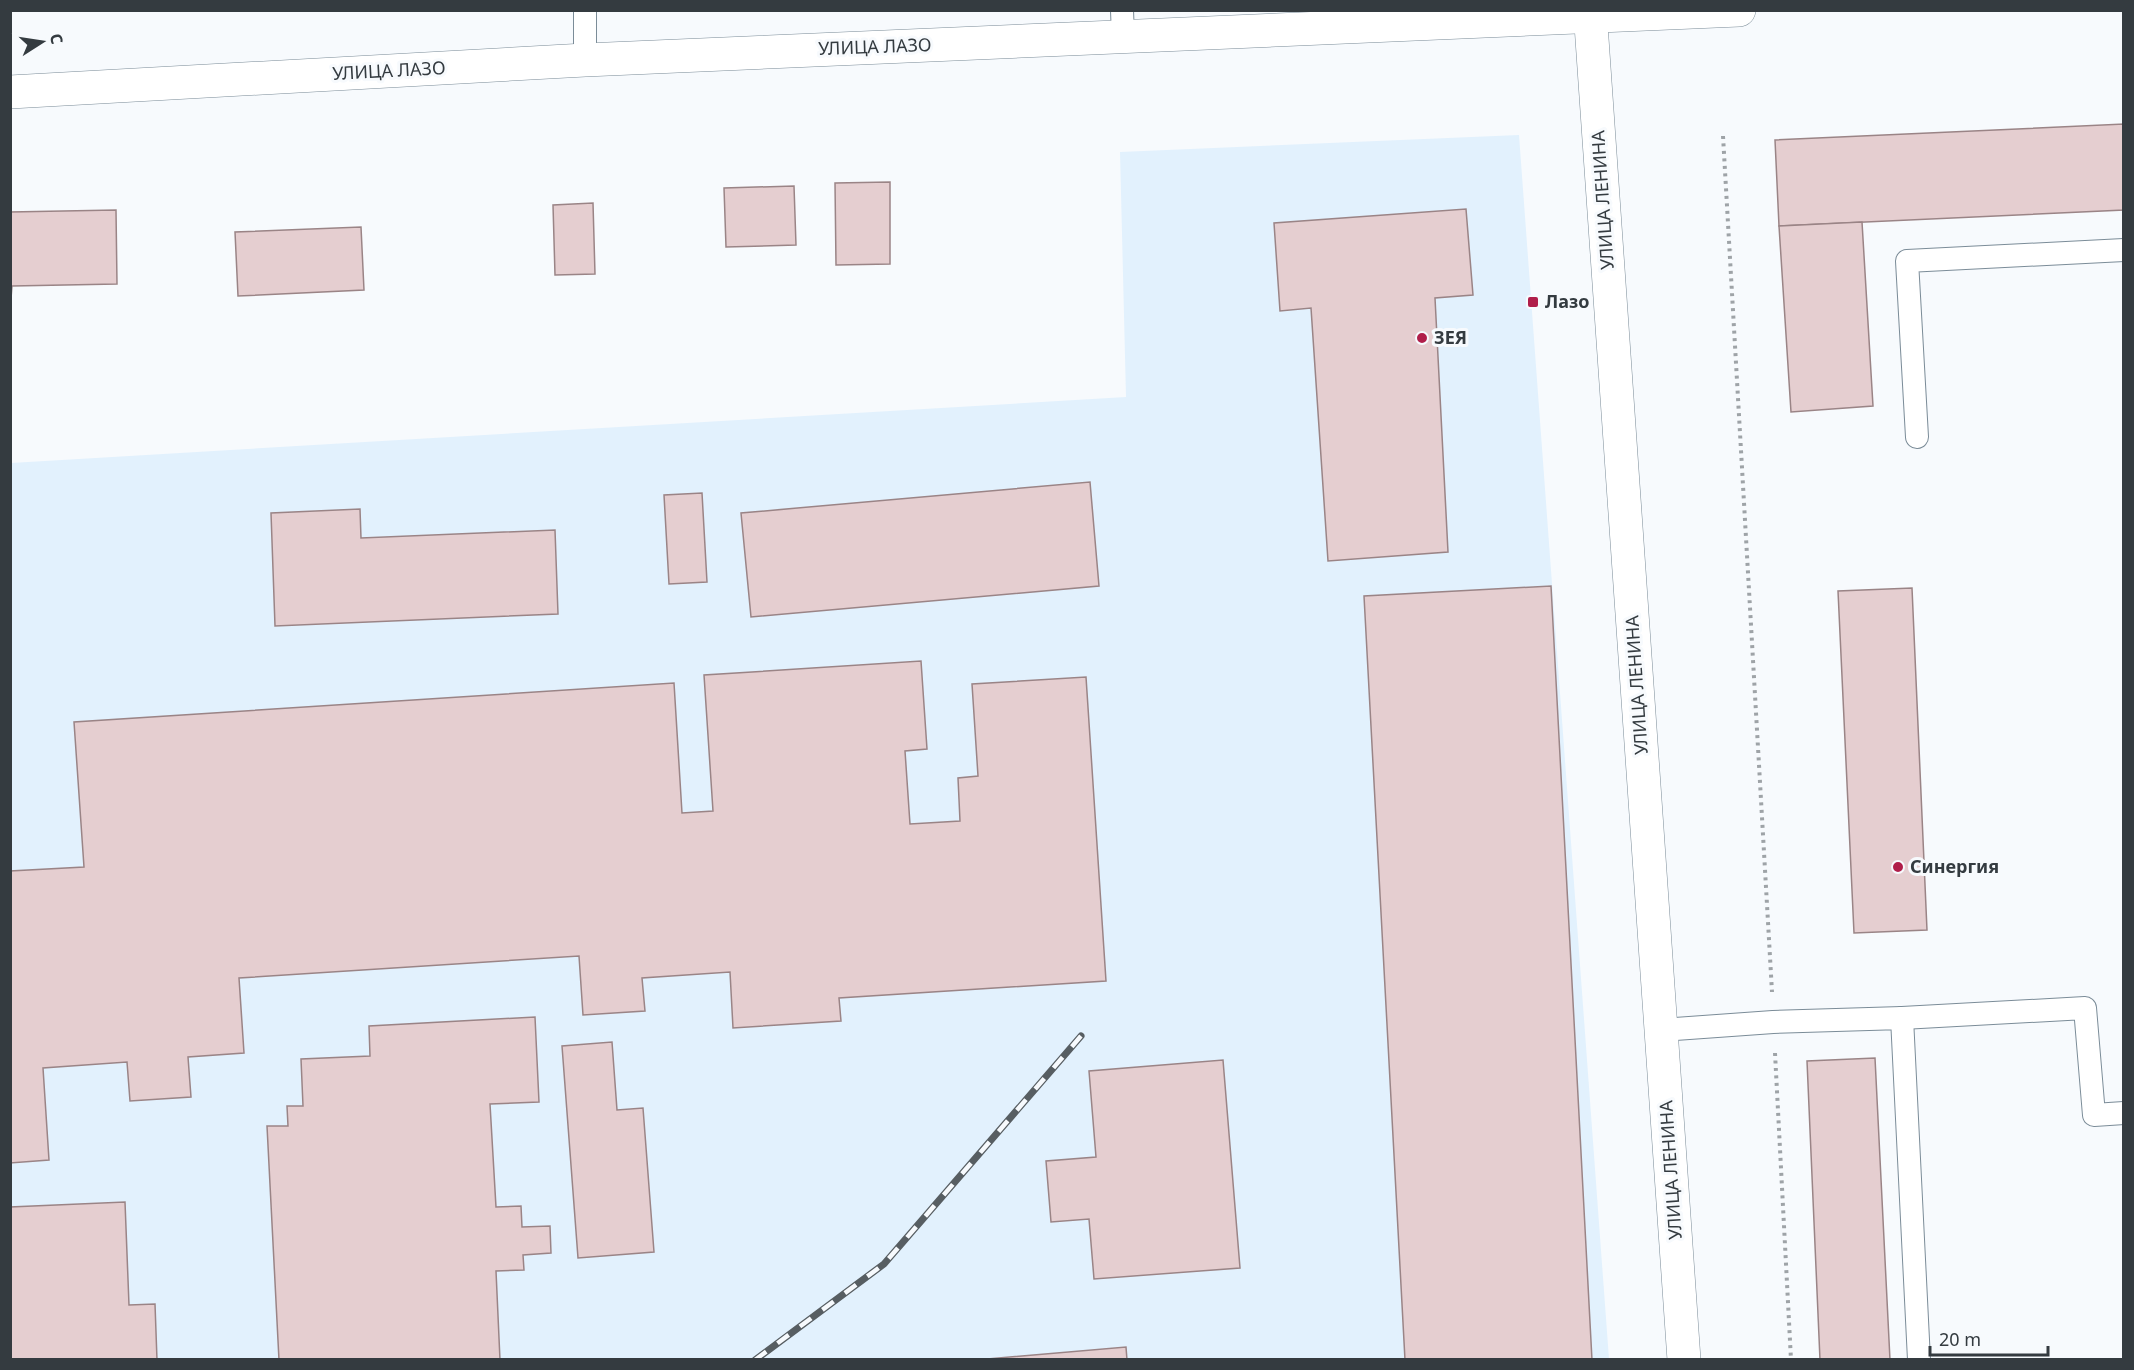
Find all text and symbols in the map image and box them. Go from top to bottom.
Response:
north arrow [12,12,72,72]
text: С [45,32,69,46]
street label: УЛИЦА ЛАЗО [818,32,932,60]
street label: УЛИЦА ЛАЗО [332,55,446,85]
street label: УЛИЦА ЛЕНИНА [1585,129,1619,271]
place label: Лазо [1545,289,1589,313]
marker: Лазо [1526,295,1540,309]
place label: ЗЕЯ [1434,325,1467,349]
marker: ЗЕЯ [1415,331,1429,345]
street label: УЛИЦА ЛЕНИНА [1619,614,1653,756]
place label: Синергия [1910,854,1999,878]
marker: Синергия [1891,860,1905,874]
street label: УЛИЦА ЛЕНИНА [1653,1099,1687,1241]
scale bar [1930,1319,2048,1357]
text: 20 m [1939,1327,1981,1351]

